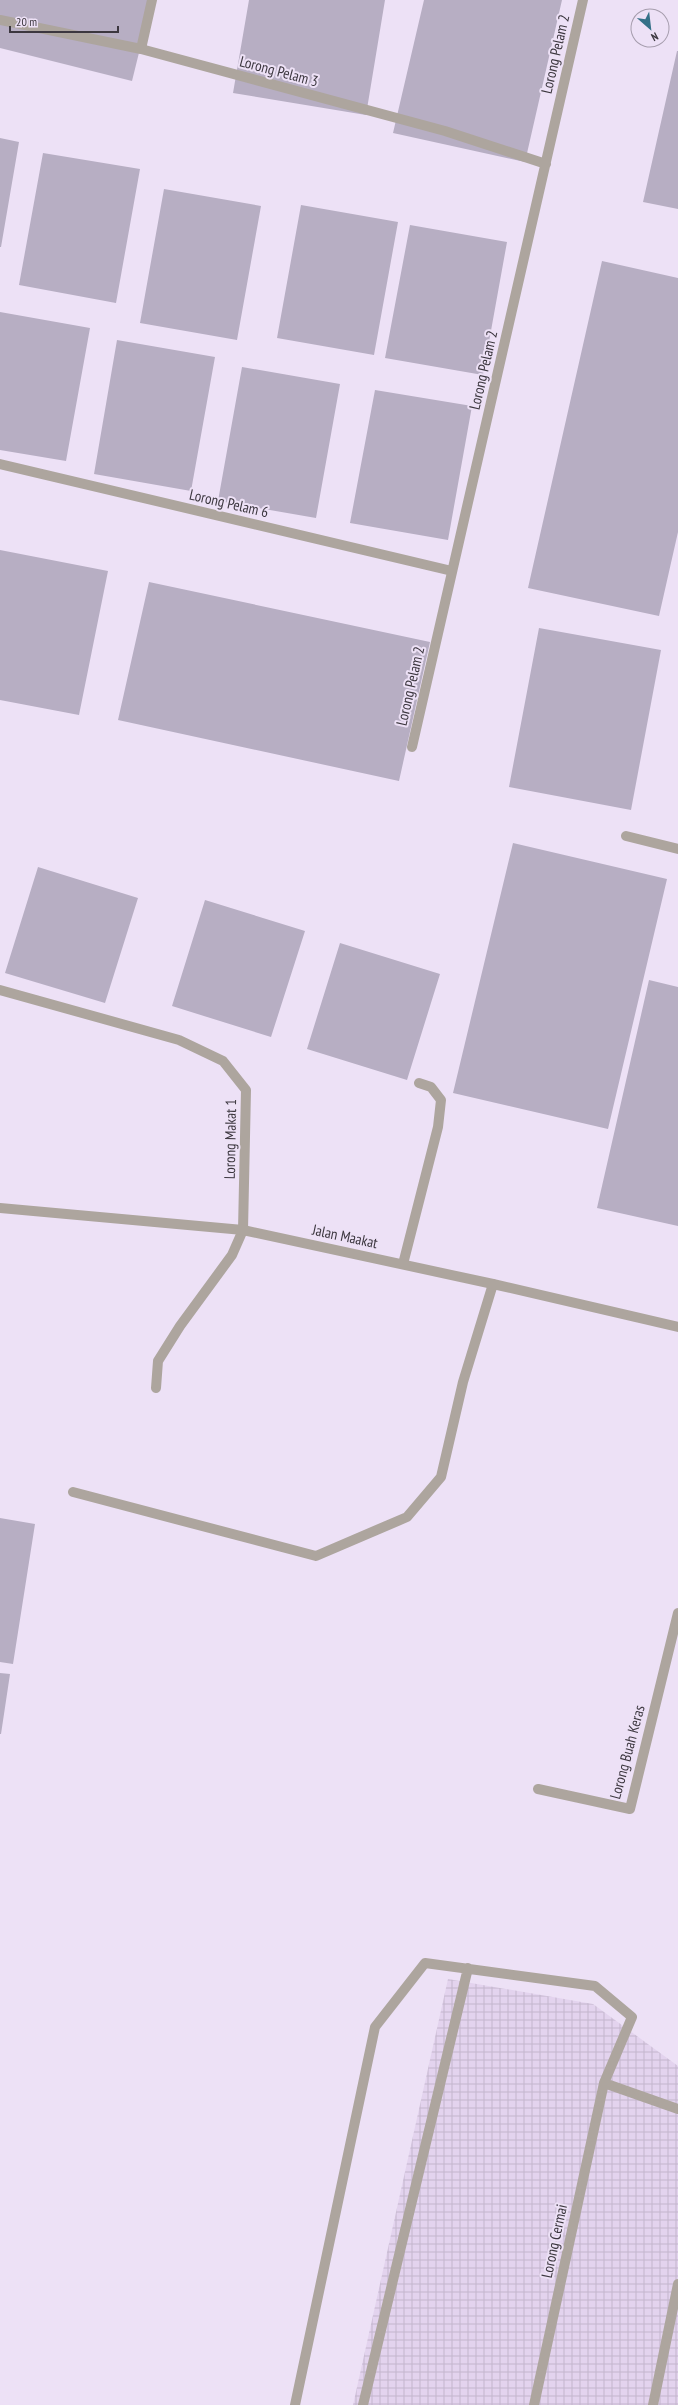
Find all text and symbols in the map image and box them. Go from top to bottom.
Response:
scale bar [10,8,118,34]
north arrow [630,8,670,48]
street label: Lorong Pelam 2 [537,13,573,95]
text: 20 m [16,14,37,29]
text: N [649,29,661,44]
street label: Lorong Pelam 3 [238,51,320,91]
street label: Lorong Pelam 2 [465,329,501,411]
street label: Lorong Pelam 6 [188,485,271,521]
street label: Lorong Pelam 2 [392,645,428,727]
street label: Lorong Makat 1 [220,1099,240,1179]
street label: Jalan Maakat [310,1220,379,1252]
street label: Lorong Buah Keras [605,1703,649,1801]
street label: Lorong Cermai [537,2203,571,2279]

